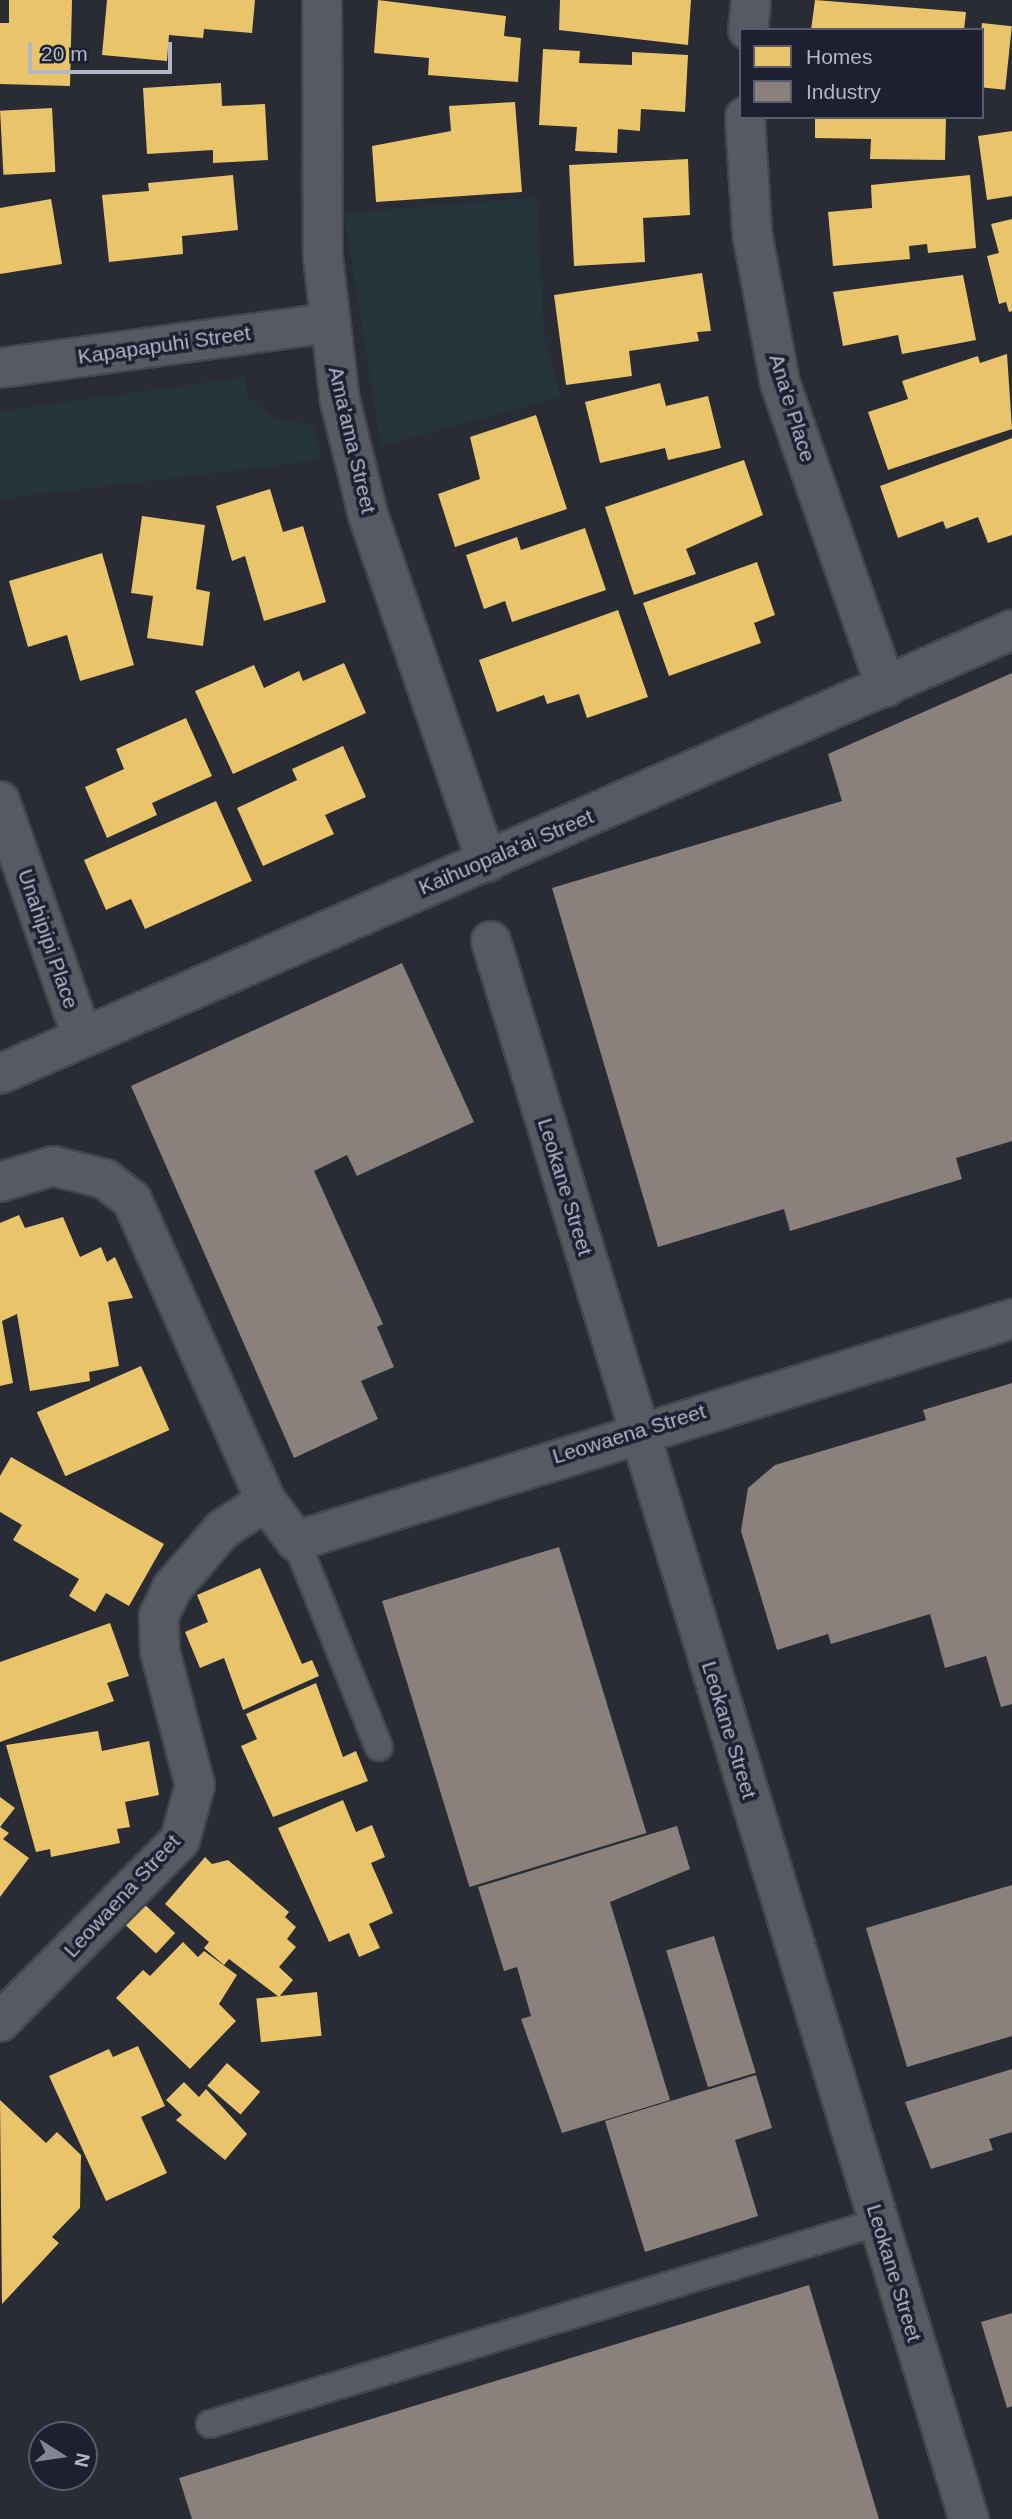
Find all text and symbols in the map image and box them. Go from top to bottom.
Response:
scale bar [32,28,175,72]
legend [739,28,984,119]
text: 20 m [41,42,88,65]
text: Homes [806,45,873,68]
text: Industry [806,80,881,103]
street label: Kapapapuhi Street [76,320,252,370]
street label: Ana'e Place [764,351,820,465]
street label: Ama'ama Street [323,364,381,516]
street label: Kaihuopala'ai Street [415,804,597,900]
street label: Unahipipi Place [12,866,84,1012]
street label: Leokane Street [532,1115,598,1259]
street label: Leowaena Street [549,1399,709,1469]
street label: Leokane Street [696,1658,762,1802]
street label: Leowaena Street [59,1829,185,1963]
street label: Leokane Street [861,2201,927,2345]
north arrow [28,2421,98,2491]
text: N [70,2451,94,2469]

